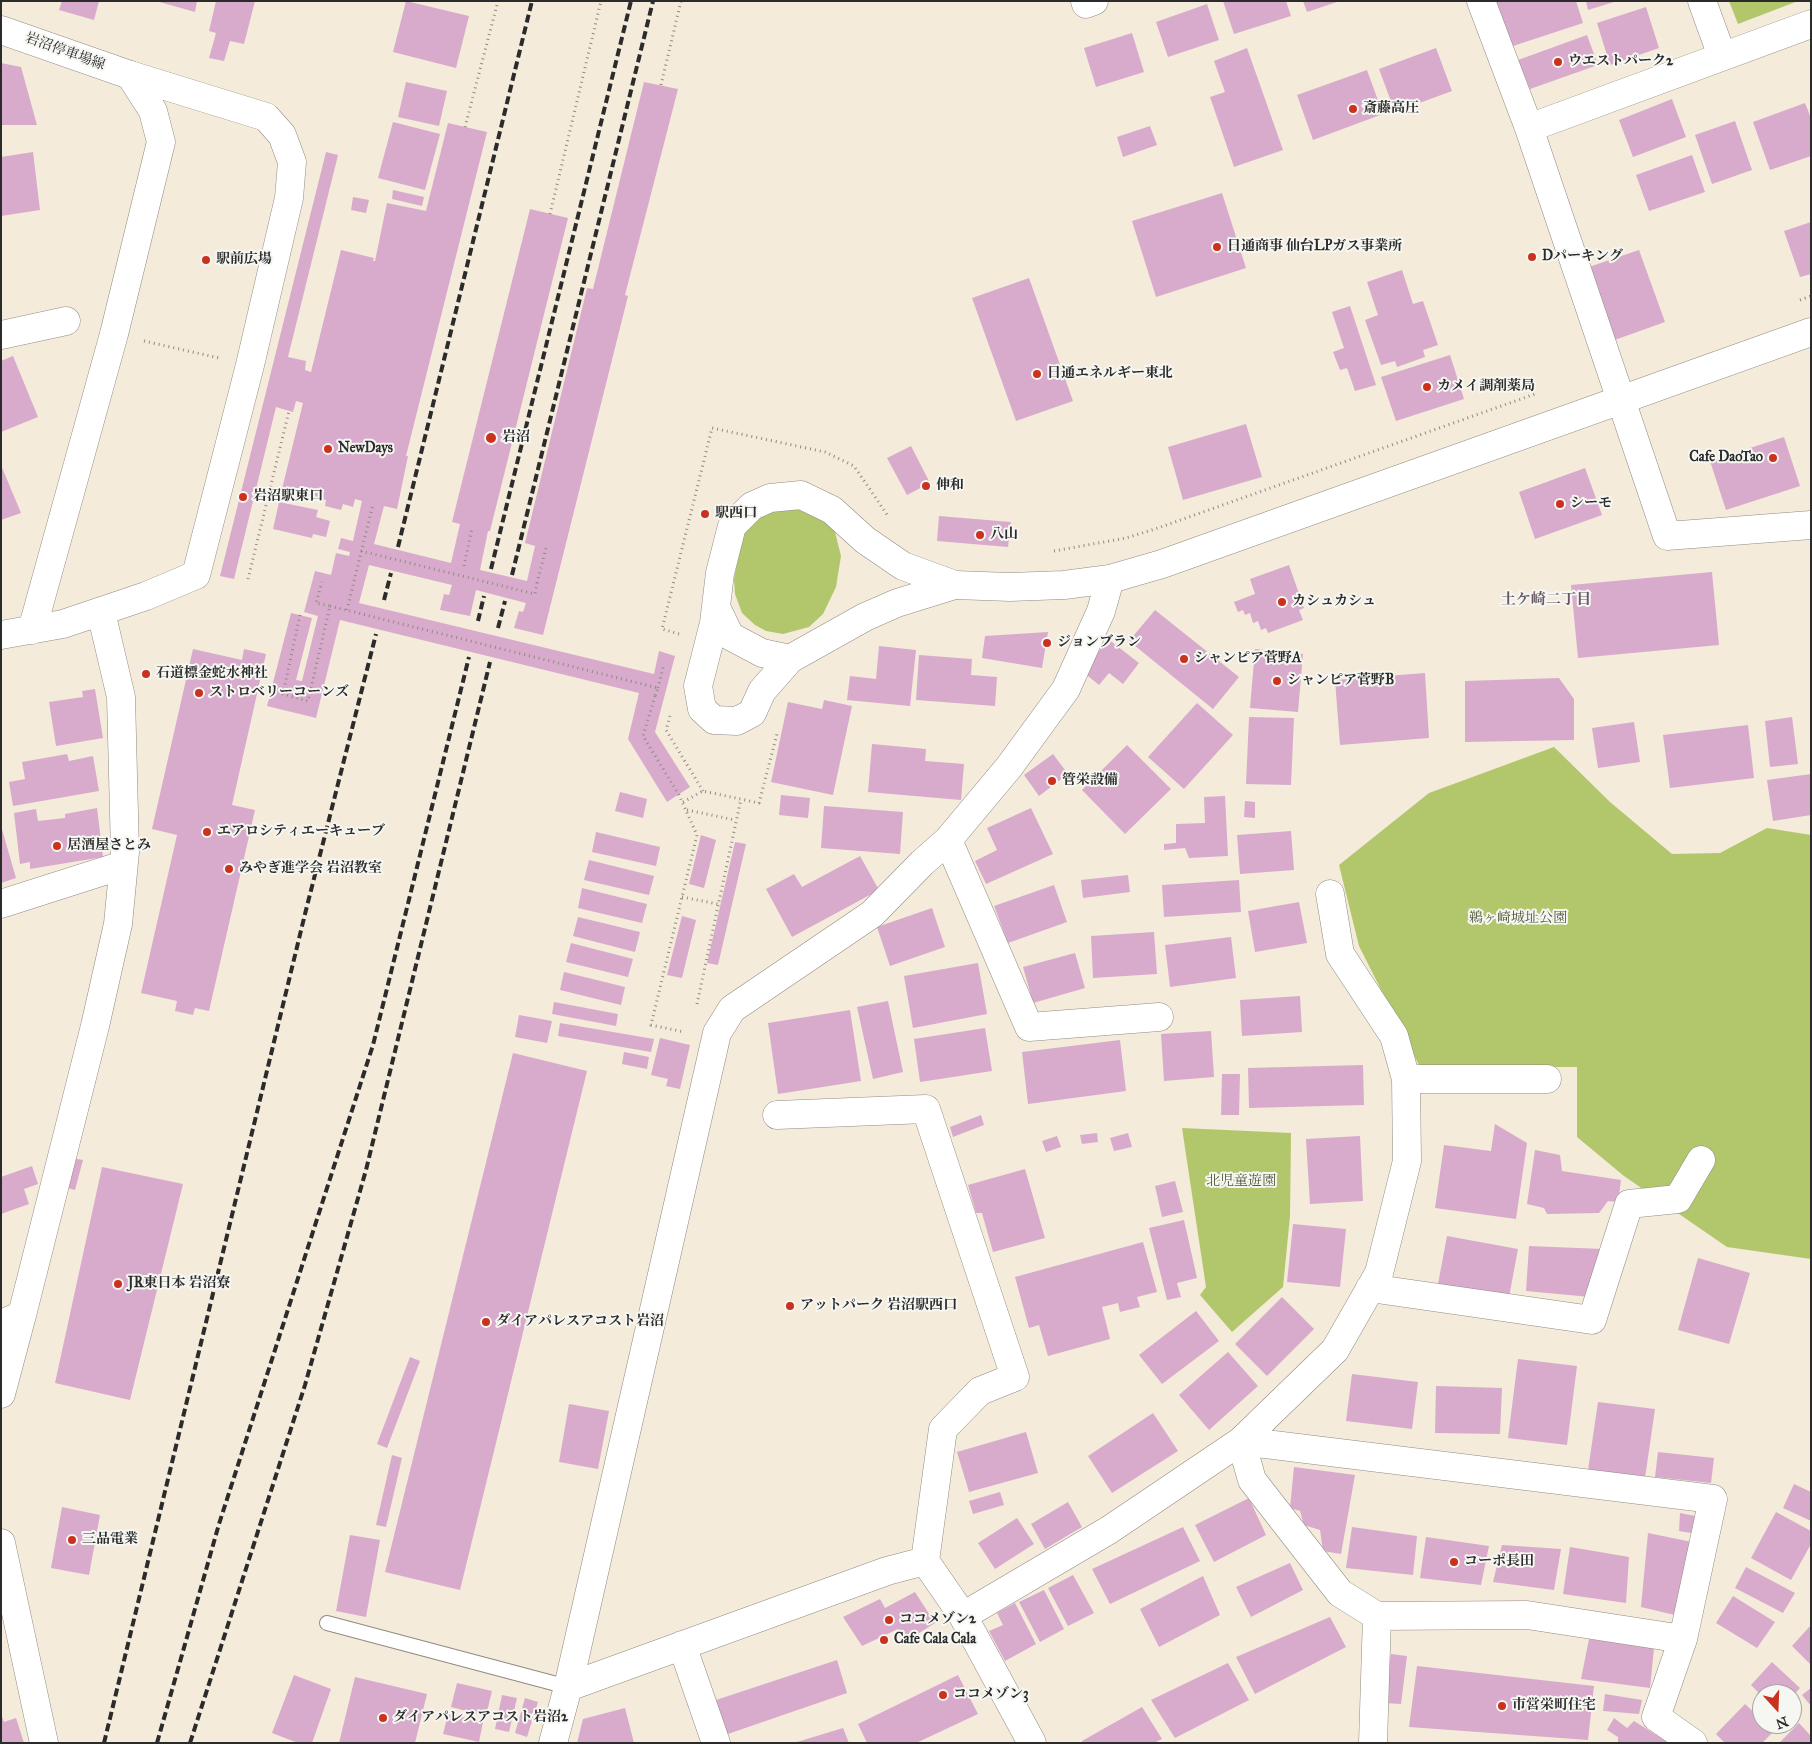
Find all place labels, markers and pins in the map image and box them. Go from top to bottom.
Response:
place label: ウエストパーク2 [1568,54,1673,70]
marker: ウエストパーク2 [1552,56,1564,68]
place label: 斎藤高圧 [1363,101,1419,117]
marker: 斎藤高圧 [1347,103,1359,115]
place label: 日通商事 仙台LPガス事業所 [1227,239,1402,255]
marker: 日通商事 仙台LPガス事業所 [1211,241,1223,253]
place label: Dパーキング [1542,249,1623,265]
marker: Dパーキング [1526,251,1538,263]
place label: 駅前広場 [216,252,272,268]
marker: 駅前広場 [200,254,212,266]
place label: 日通エネルギー東北 [1047,366,1173,382]
marker: 日通エネルギー東北 [1031,368,1043,380]
place label: カメイ調剤薬局 [1437,379,1535,395]
marker: カメイ調剤薬局 [1421,381,1433,393]
place label: 岩沼 [502,430,530,446]
marker: 岩沼 [484,431,498,445]
place label: NewDays [338,441,393,457]
marker: NewDays [322,443,334,455]
place label: Cafe DaoTao [1689,450,1763,466]
marker: Cafe DaoTao [1767,452,1779,464]
place label: 伸和 [936,478,964,494]
marker: 伸和 [920,480,932,492]
place label: 岩沼駅東口 [253,489,323,505]
marker: 岩沼駅東口 [237,491,249,503]
place label: シーモ [1570,496,1612,512]
marker: シーモ [1554,498,1566,510]
place label: 駅西口 [715,506,757,522]
marker: 駅西口 [699,508,711,520]
place label: 八山 [990,527,1018,543]
marker: 八山 [974,529,986,541]
place label: カシュカシュ [1292,594,1376,610]
marker: カシュカシュ [1276,596,1288,608]
place label: ジョンブラン [1057,635,1141,651]
marker: ジョンブラン [1041,637,1053,649]
place label: シャンピア菅野A [1194,651,1301,667]
marker: シャンピア菅野A [1178,653,1190,665]
place label: 石道標金蛇水神社 [156,666,268,682]
marker: 石道標金蛇水神社 [140,668,152,680]
place label: シャンピア菅野B [1287,673,1394,689]
marker: シャンピア菅野B [1271,675,1283,687]
place label: ストロベリーコーンズ [209,685,349,701]
marker: ストロベリーコーンズ [193,687,205,699]
place label: 管栄設備 [1062,773,1118,789]
marker: 管栄設備 [1046,775,1058,787]
place label: エアロシティエーキューブ [217,824,385,840]
marker: エアロシティエーキューブ [201,826,213,838]
place label: 居酒屋さとみ [67,838,151,854]
marker: 居酒屋さとみ [51,840,63,852]
place label: みやぎ進学会 岩沼教室 [239,861,382,877]
marker: みやぎ進学会 岩沼教室 [223,863,235,875]
place label: JR東日本 岩沼寮 [128,1276,231,1292]
marker: JR東日本 岩沼寮 [112,1278,124,1290]
place label: アットパーク 岩沼駅西口 [800,1298,957,1314]
marker: アットパーク 岩沼駅西口 [784,1300,796,1312]
place label: ダイアパレスアコスト岩沼 [496,1314,664,1330]
marker: ダイアパレスアコスト岩沼 [480,1316,492,1328]
place label: 三品電業 [82,1532,138,1548]
marker: 三品電業 [66,1534,78,1546]
place label: コーポ長田 [1464,1554,1534,1570]
marker: コーポ長田 [1448,1556,1460,1568]
place label: ココメゾン2 [899,1612,976,1628]
marker: ココメゾン2 [883,1614,895,1626]
place label: Cafe Cala Cala [894,1632,976,1648]
marker: Cafe Cala Cala [878,1634,890,1646]
place label: ココメゾン3 [953,1687,1029,1703]
marker: ココメゾン3 [937,1689,949,1701]
place label: 市営栄町住宅 [1512,1698,1596,1714]
marker: 市営栄町住宅 [1496,1700,1508,1712]
place label: ダイアパレスアコスト岩沼2 [393,1710,568,1726]
marker: ダイアパレスアコスト岩沼2 [377,1712,389,1724]

